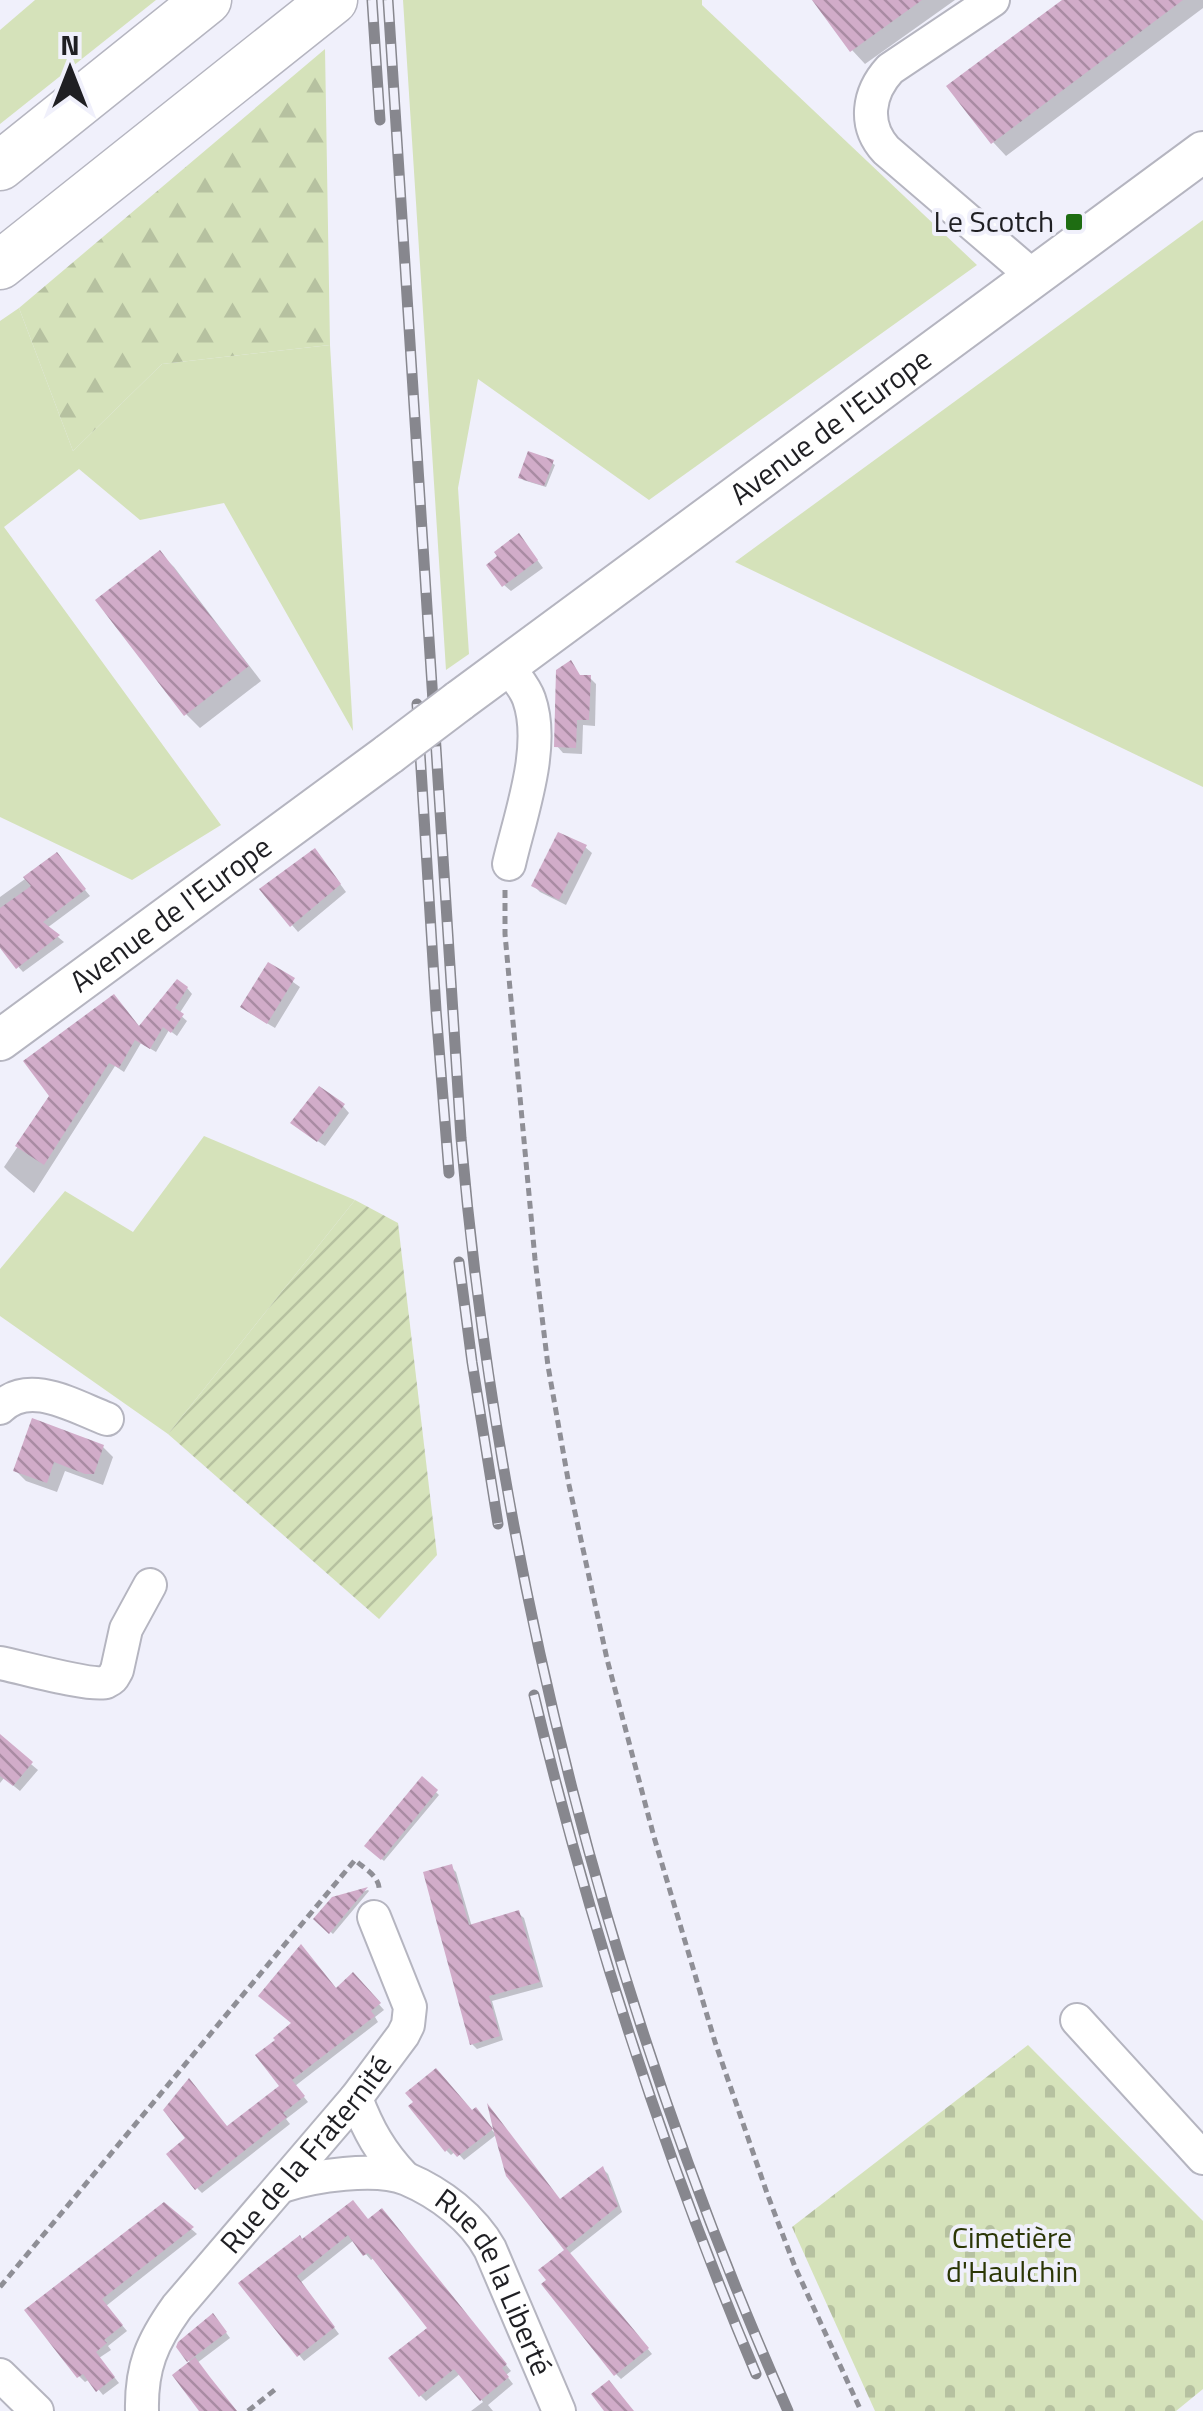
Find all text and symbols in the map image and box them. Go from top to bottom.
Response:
north arrow [20,20,120,120]
text: N [60,23,80,66]
place label: Le Scotch [933,198,1054,244]
marker: Le Scotch [1063,211,1085,233]
street label: Avenue de l'Europe [720,336,941,516]
street label: Avenue de l'Europe [60,824,281,1003]
street label: Rue de la Fraternité [208,2045,403,2263]
street label: Rue de la Liberté [426,2176,565,2382]
park label: Cimetière d'Haulchin [946,2214,1078,2294]

